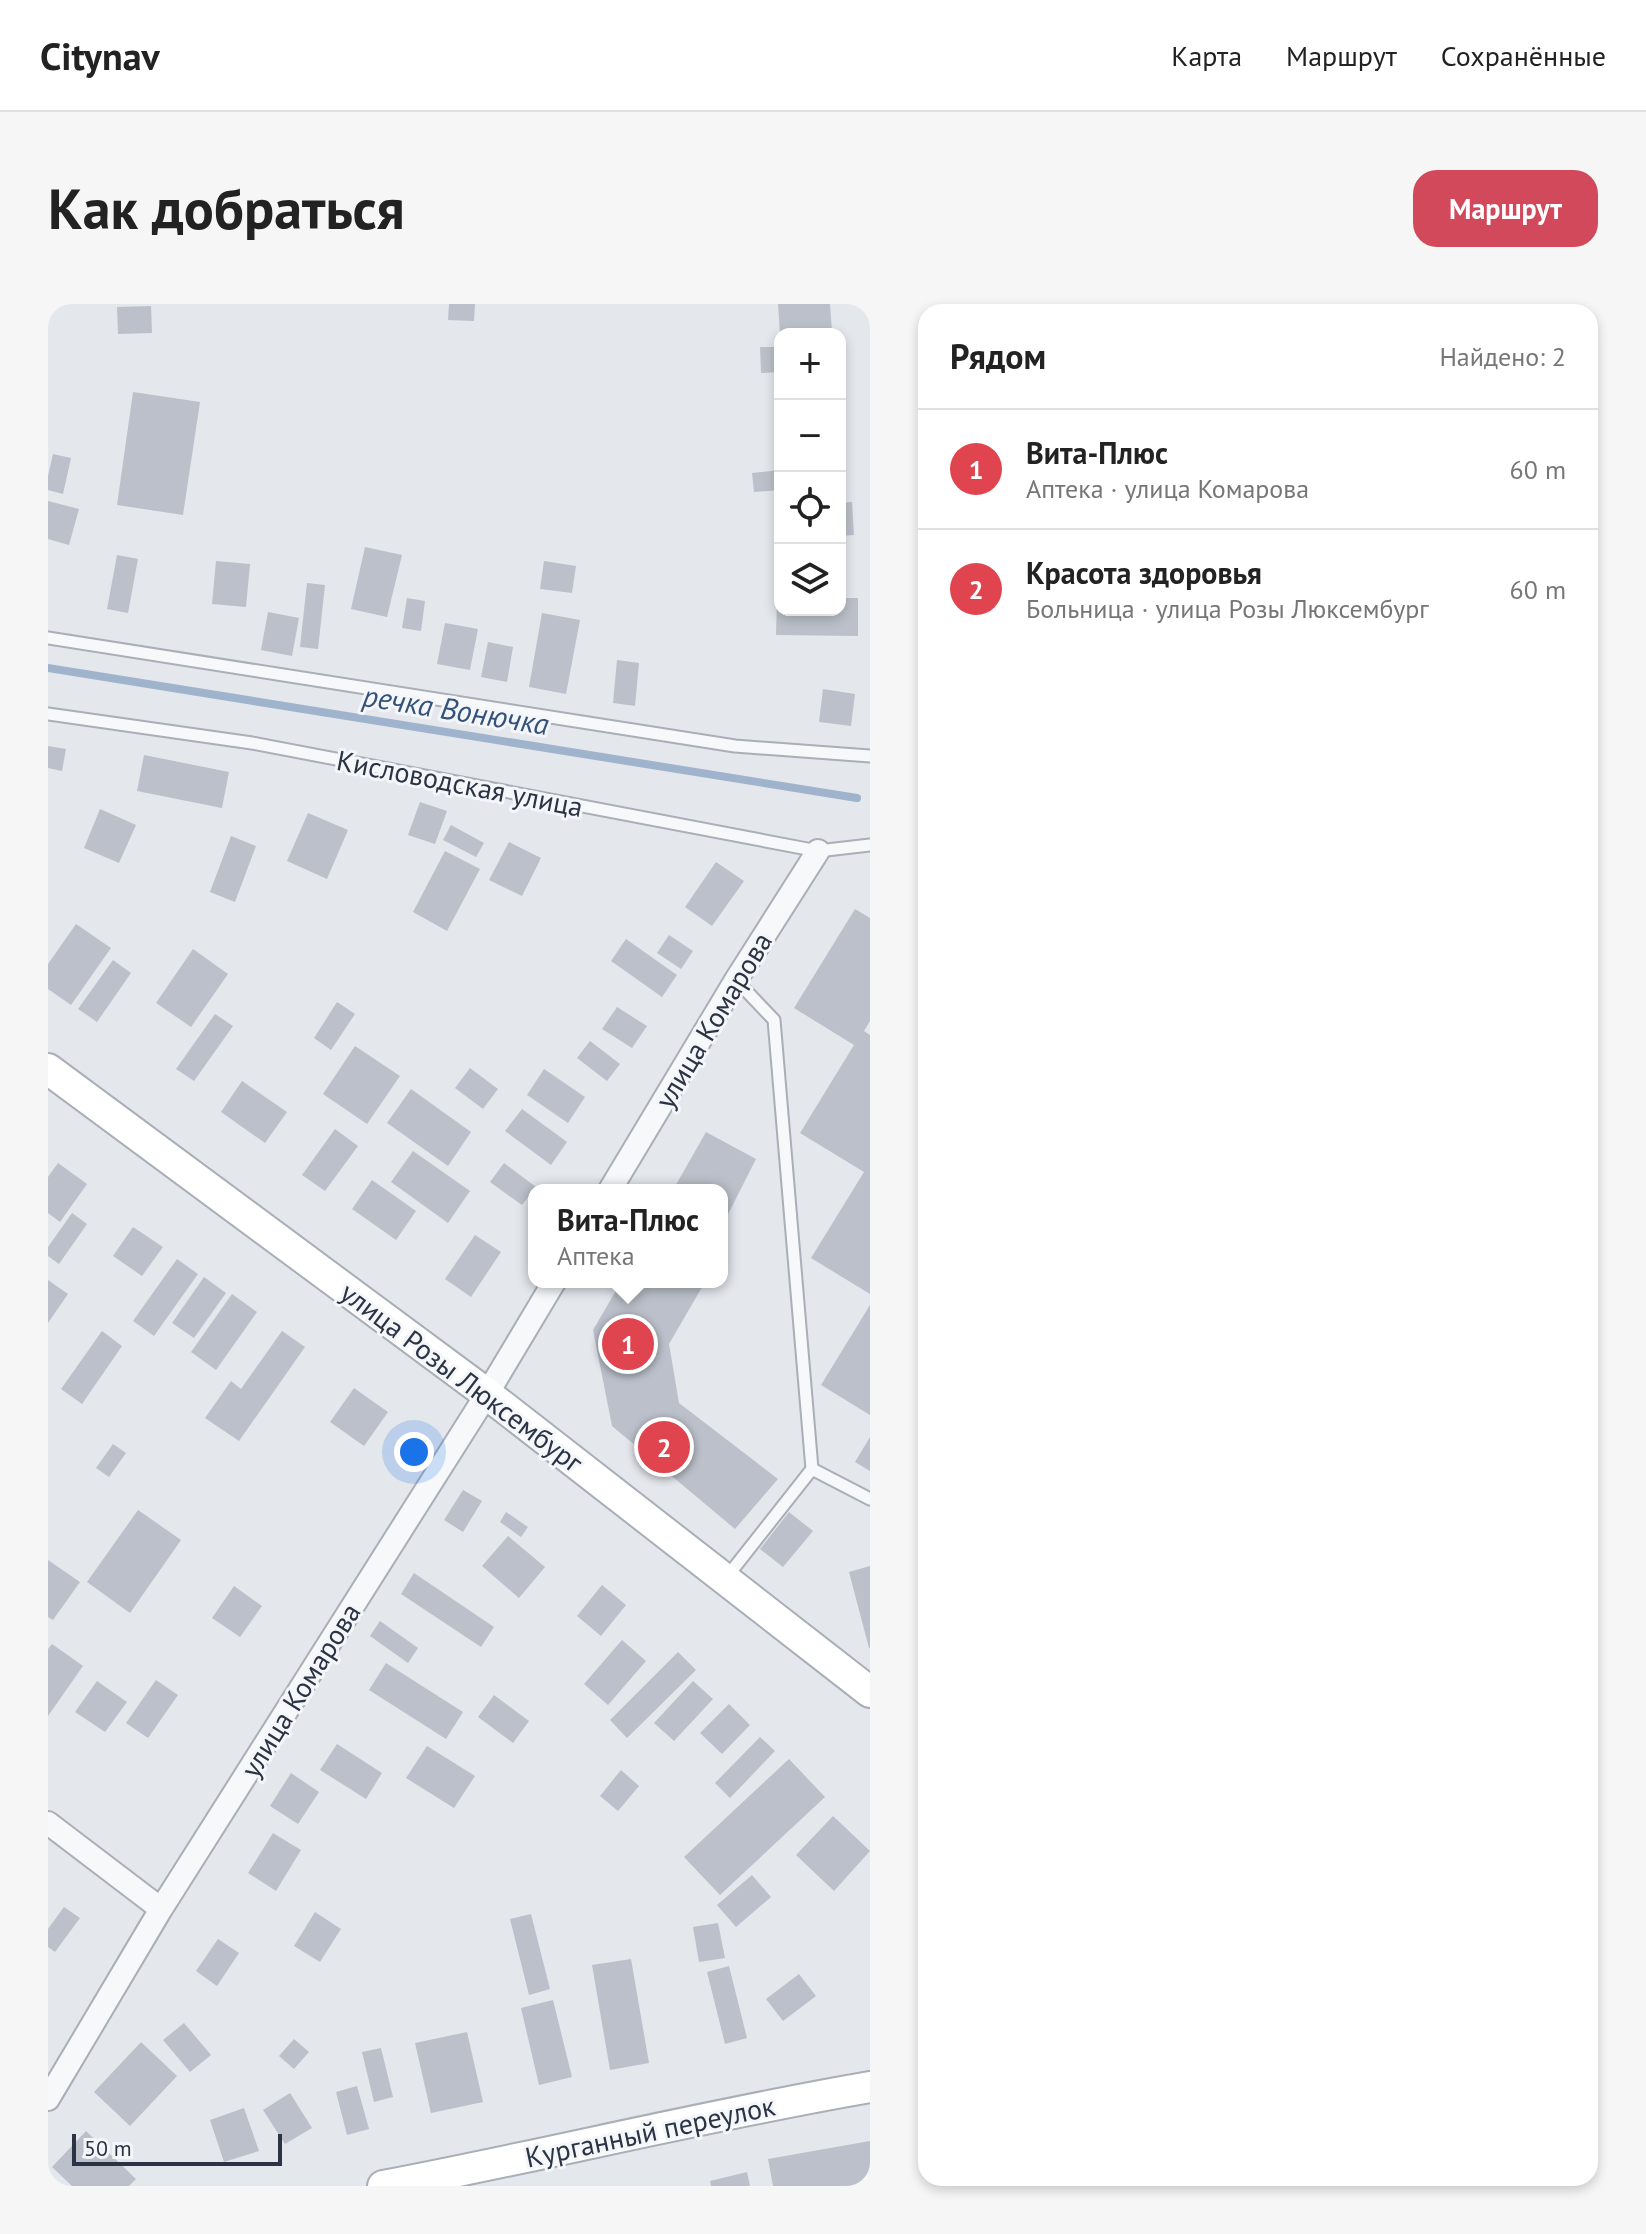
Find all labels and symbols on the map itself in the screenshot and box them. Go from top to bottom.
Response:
water label: речка Вонючка [359,675,552,743]
street label: Кисловодская улица [334,741,586,825]
street label: улица Комарова [646,925,780,1115]
street label: улица Розы Люксембург [333,1274,591,1481]
pin: 1 [602,1314,654,1374]
pin: 2 [638,1417,690,1477]
your location [394,1432,434,1472]
street label: улица Комарова [232,1596,368,1784]
street label: Курганный переулок [522,2086,779,2176]
scale bar [72,2130,282,2166]

